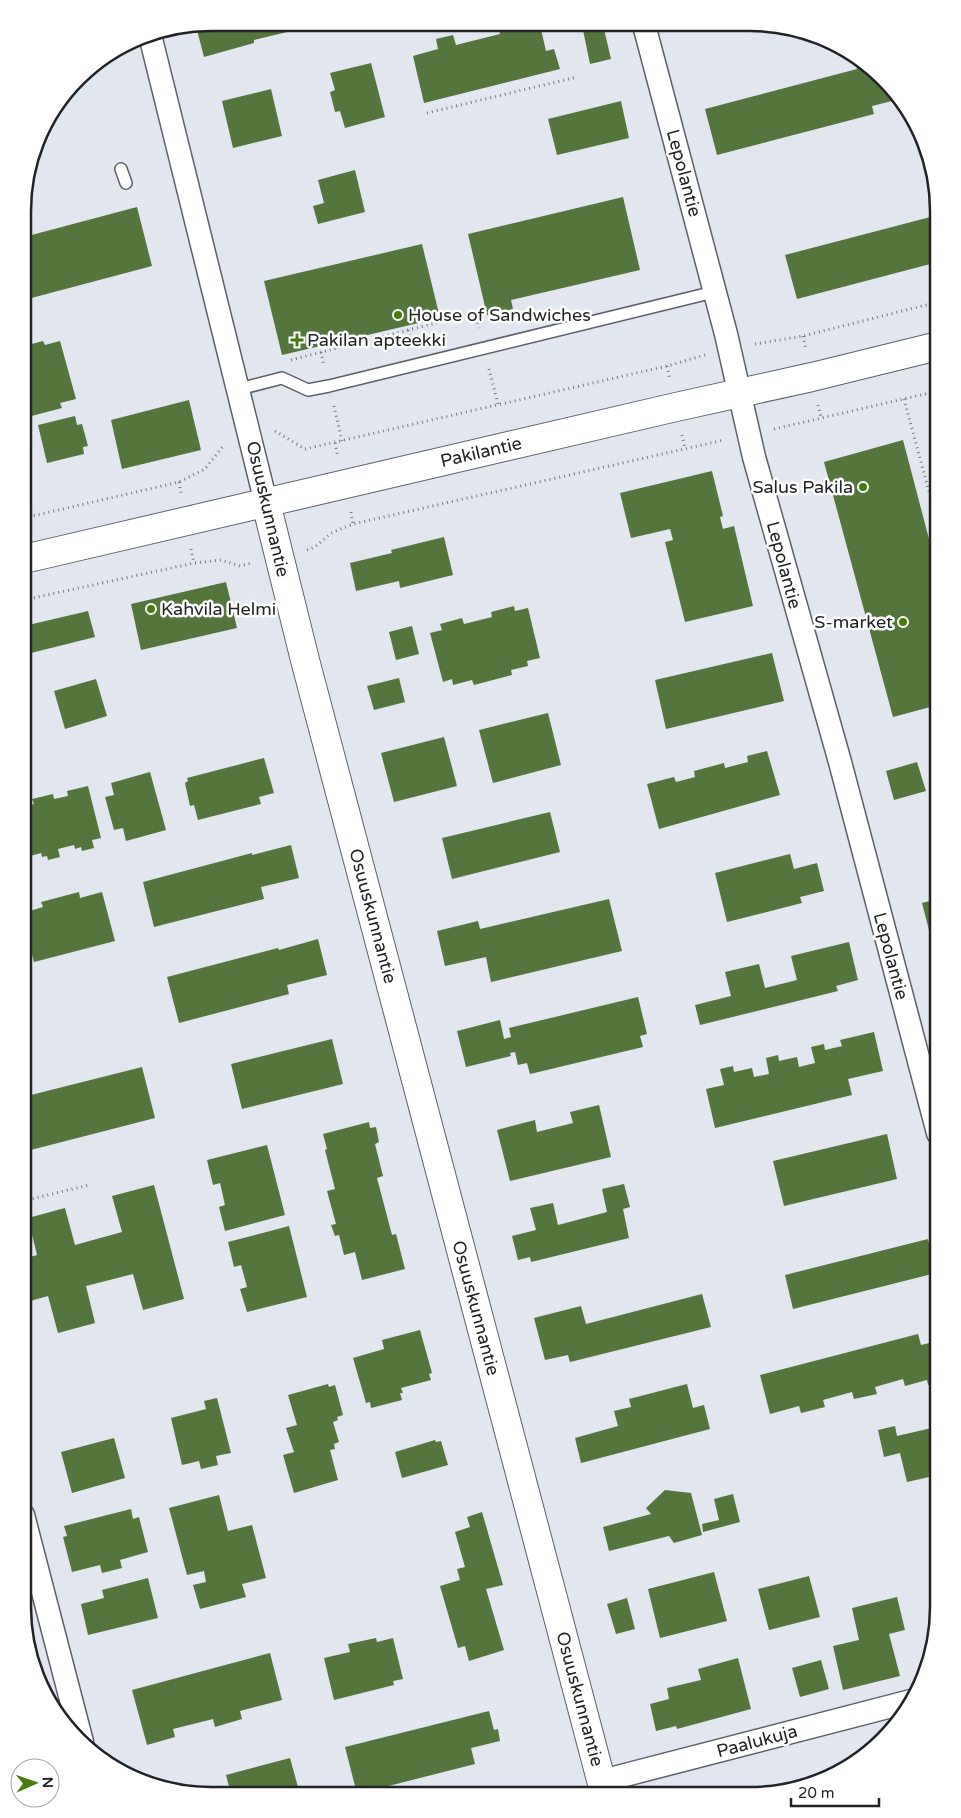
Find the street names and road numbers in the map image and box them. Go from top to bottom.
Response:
street label: Lepolantie [662,127,706,219]
street label: Pakilantie [438,432,524,472]
street label: Osuuskunnantie [242,439,294,579]
street label: Lepolantie [762,519,806,611]
street label: Osuuskunnantie [344,846,402,986]
street label: Lepolantie [869,910,913,1002]
street label: Osuuskunnantie [447,1238,505,1378]
street label: Osuuskunnantie [551,1629,609,1769]
street label: Paalukuja [714,1720,800,1762]

